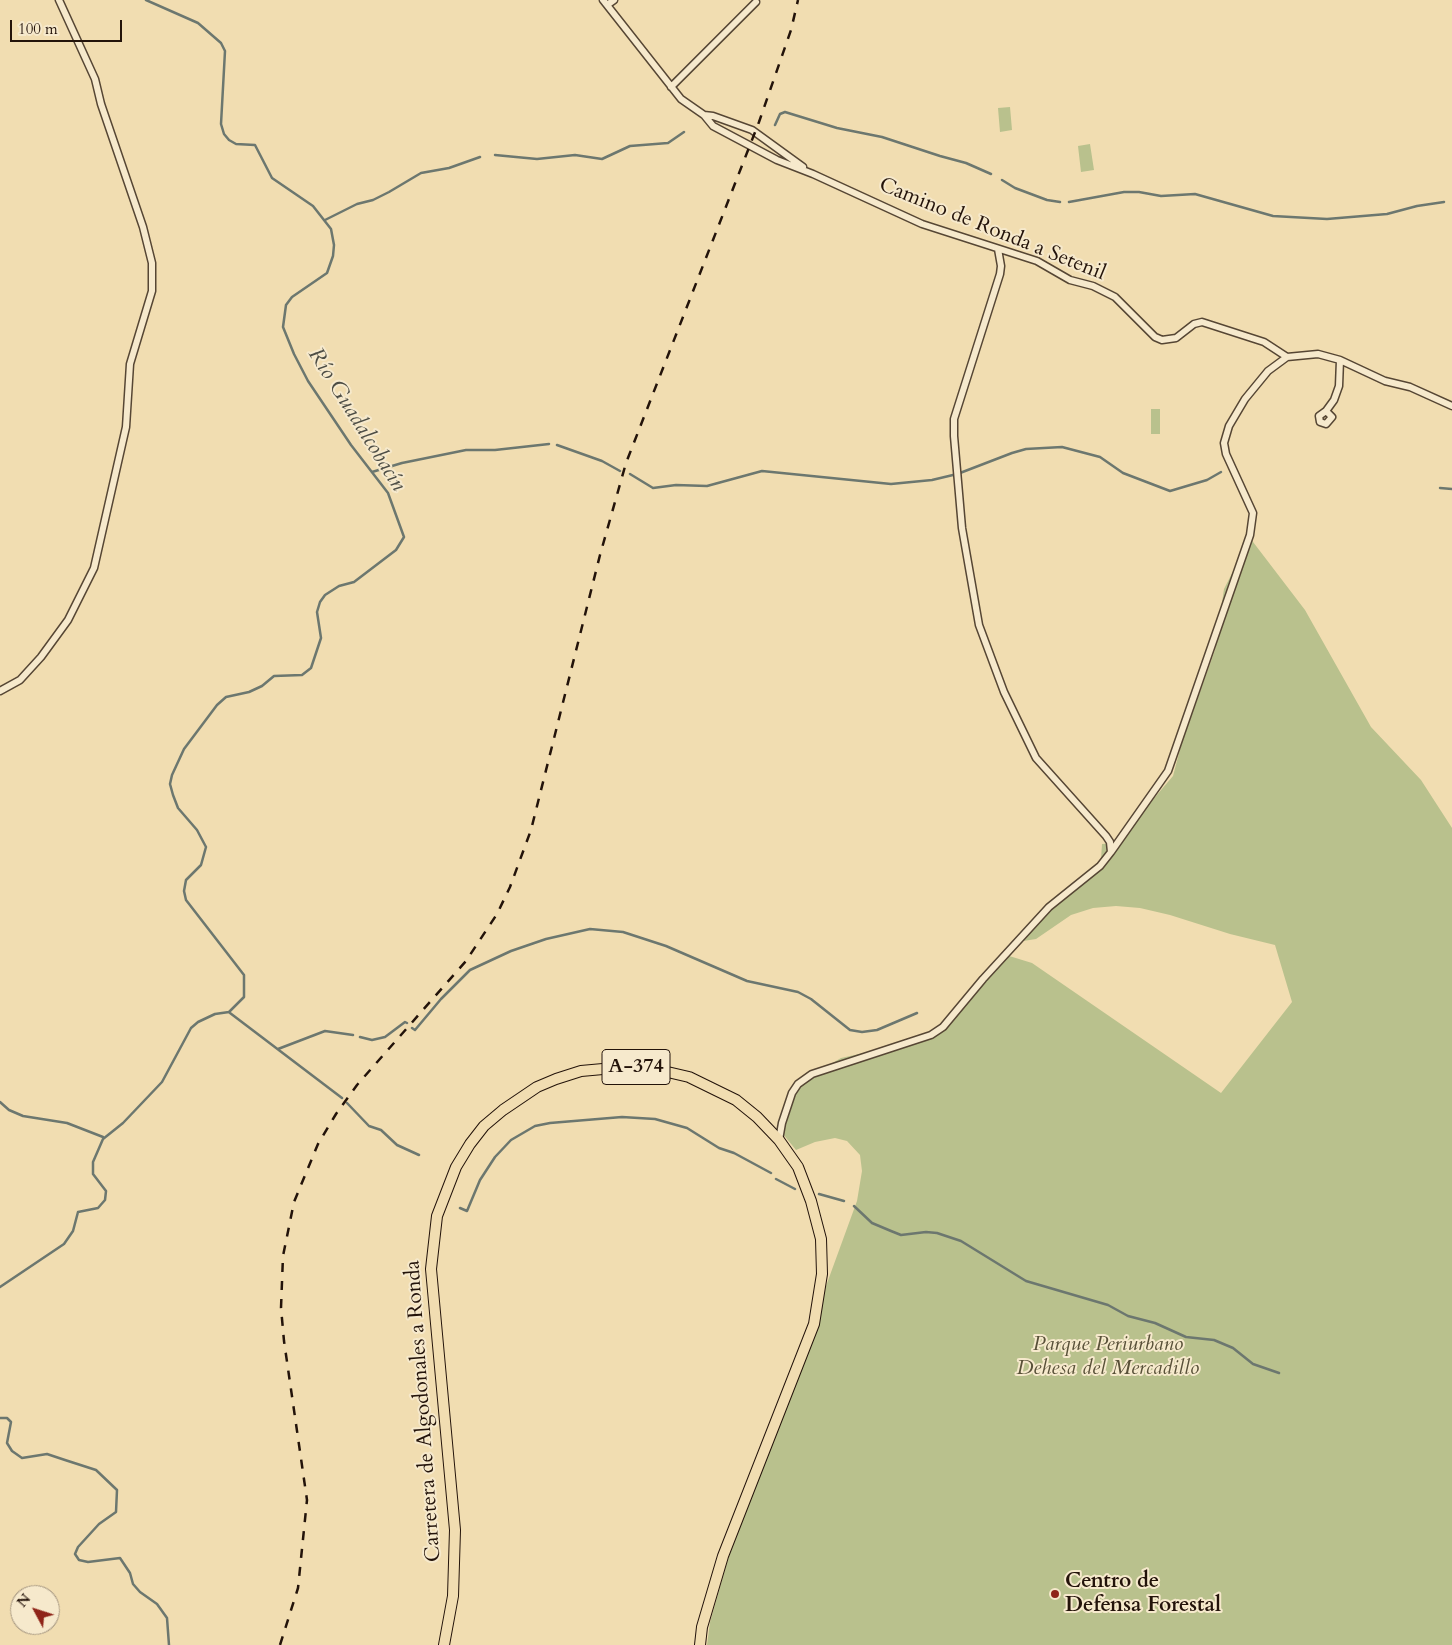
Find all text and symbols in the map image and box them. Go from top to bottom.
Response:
scale bar [12,10,125,42]
text: 100 m [18,19,58,39]
street label: Camino de Ronda a Setenil [875,173,1109,287]
water label: Río Guadalcobacín [301,343,411,497]
road number: A-374 [602,1050,670,1084]
street label: Carretera de Algodonales a Ronda [401,1259,447,1563]
park label: Parque Periurbano Dehesa del Mercadillo [1017,1332,1199,1382]
place label: Centro de Defensa Forestal [1065,1569,1221,1619]
north arrow [10,1585,60,1635]
marker: Centro de Defensa Forestal [1049,1588,1061,1600]
text: N [13,1590,35,1611]

